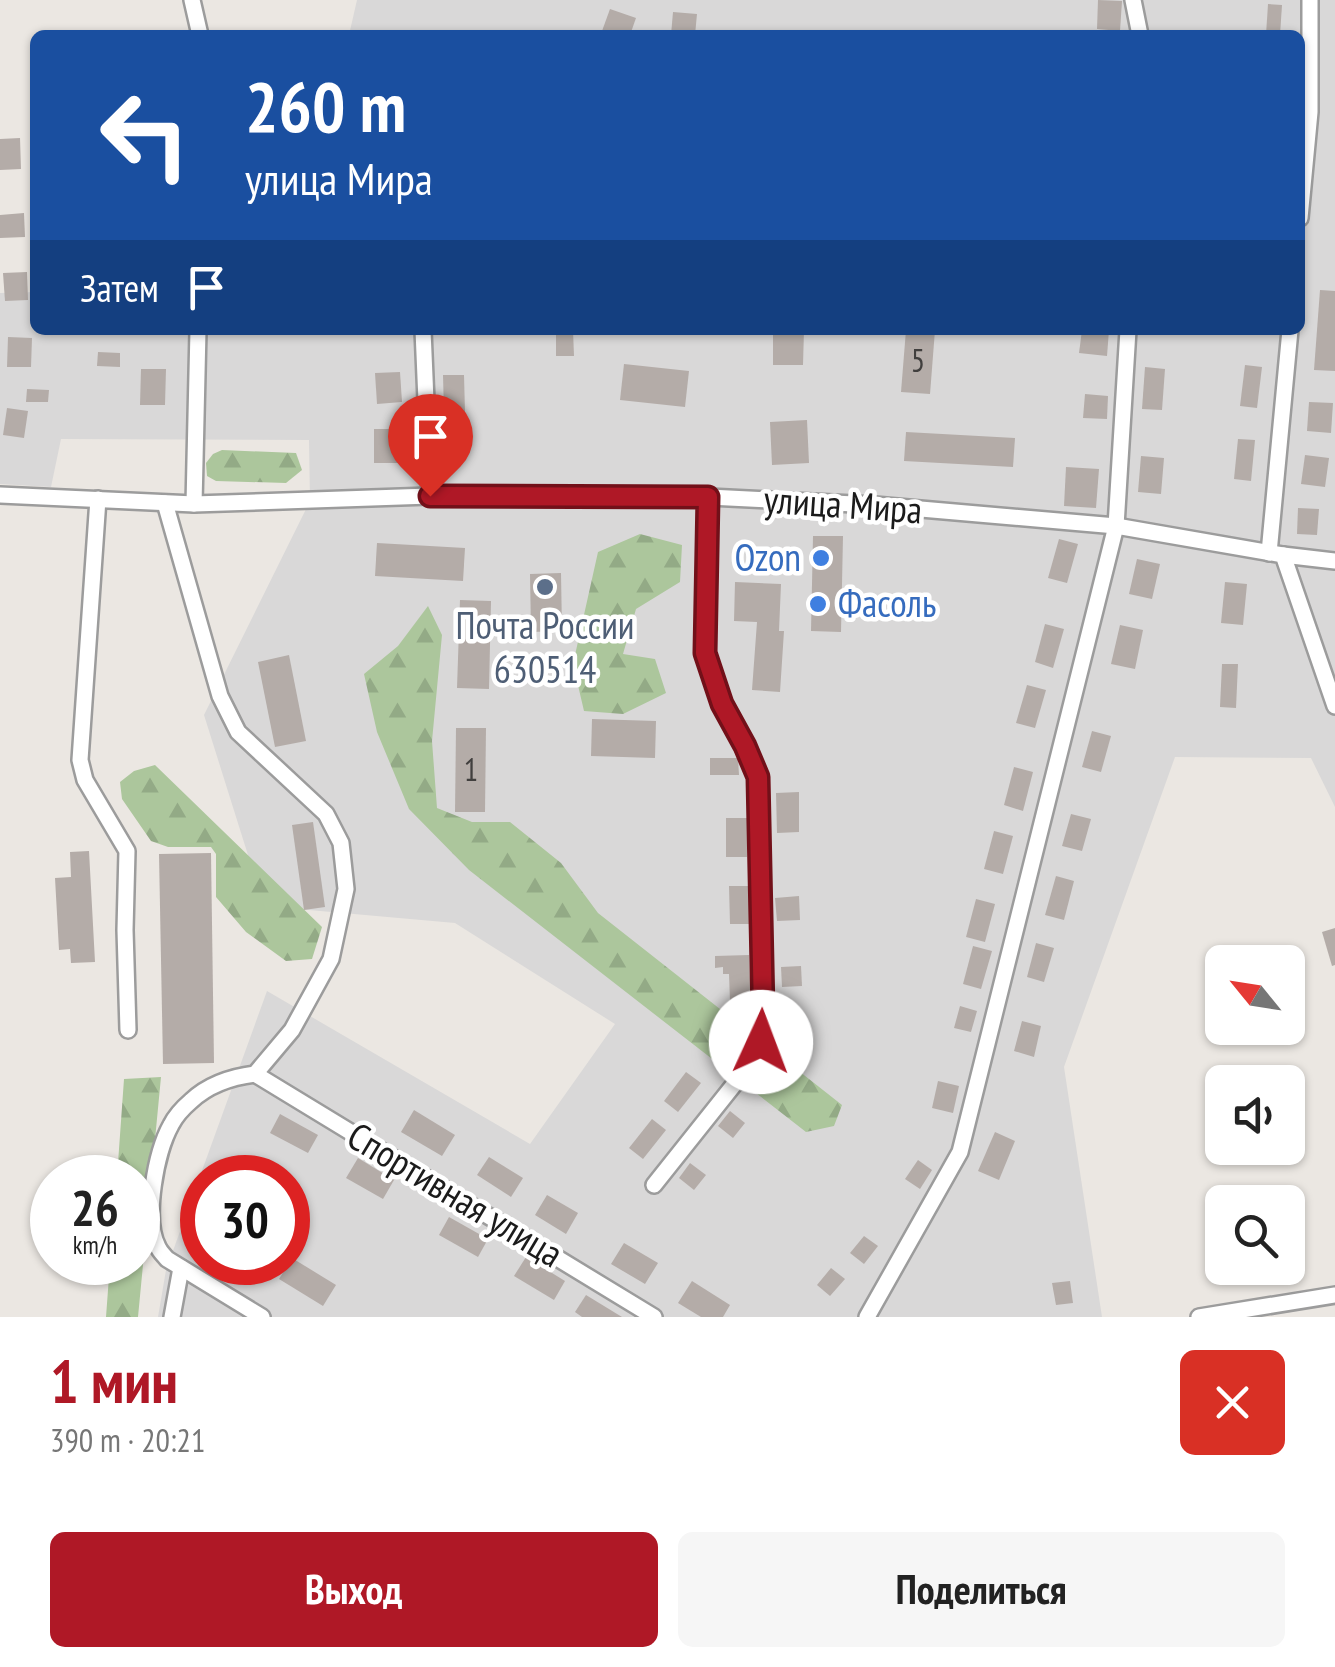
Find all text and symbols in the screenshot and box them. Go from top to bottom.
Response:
text: 260 m [245,61,406,151]
icon: left [80,70,210,200]
text: улица Мира [245,149,433,207]
icon: arrive [179,260,234,315]
text: Затем [80,263,159,312]
house number: 5 [911,339,925,381]
pin [388,394,473,497]
icon: arrive [403,409,458,464]
street label: улица Мира [762,474,924,533]
place label: Ozon [734,532,801,581]
marker: Ozon [810,547,832,569]
marker: Почта России 630514 [534,576,556,598]
place label: Фасоль [838,578,936,627]
marker: Фасоль [807,593,829,615]
place label: Почта России 630514 [455,600,635,693]
house number: 1 [464,748,478,790]
north arrow [1205,945,1305,1045]
map controls [1205,945,1305,1285]
position arrow [709,990,813,1094]
button: sound [1205,1065,1305,1165]
street label: Спортивная улица [339,1110,572,1277]
speed limit sign: 30 [180,1155,310,1285]
text: 26 [71,1175,119,1240]
button: search [1205,1185,1305,1285]
text: km/h [73,1229,117,1261]
text: 1 мин [50,1342,178,1420]
button: close [1180,1350,1285,1455]
text: 390 m · 20:21 [50,1419,205,1461]
button: Выход [50,1532,658,1647]
button: Поделиться [678,1532,1285,1647]

